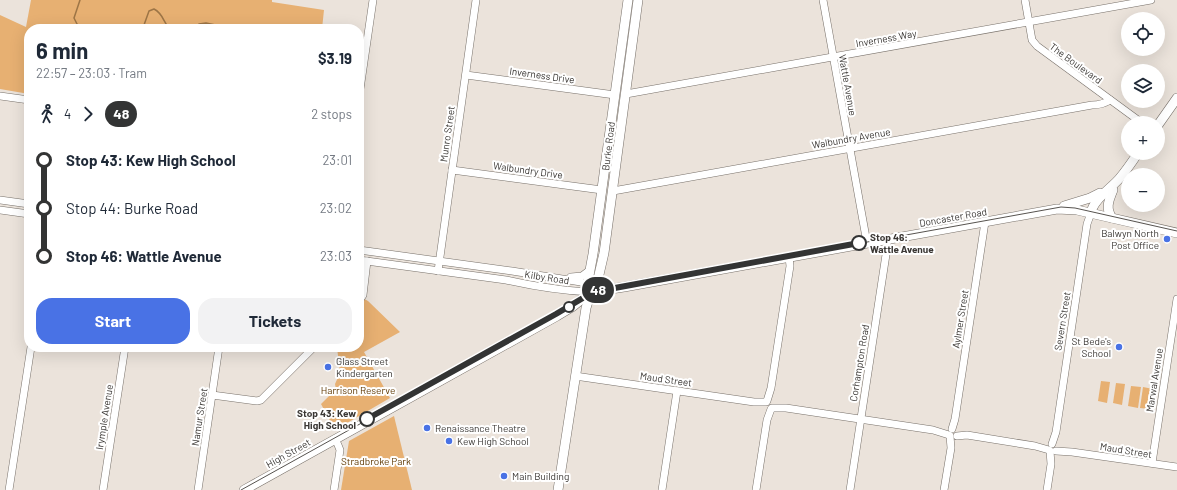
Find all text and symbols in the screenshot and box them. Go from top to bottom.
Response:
map controls [1121,12,1165,212]
button: locate [1121,12,1165,56]
street label: Inverness Way [855,27,918,49]
text: 6 min [36,37,88,63]
street label: The Boulevard [1048,40,1104,86]
text: $3.19 [318,49,352,67]
street label: Wattle Avenue [837,53,859,117]
street label: Inverness Drive [509,64,575,86]
button: layers [1121,64,1165,108]
text: 22:57 – 23:03 · Tram [36,65,147,81]
icon: walk [36,103,58,125]
icon: forward [77,103,99,125]
text: 48 [113,105,129,122]
street label: Munro Street [437,105,457,163]
text: 4 [64,106,71,122]
text: 2 stops [311,106,352,122]
button: + [1121,116,1165,160]
street label: Burke Road [599,121,617,171]
street label: Walbundry Avenue [811,125,891,151]
text: Stop 43: Kew High School [66,151,236,169]
text: 23:01 [322,152,352,168]
street label: Walbundry Drive [492,159,564,181]
button: − [1121,168,1165,212]
text: Stop 44: Burke Road [66,199,198,217]
text: 23:02 [320,200,352,216]
street label: Doncaster Road [918,205,988,229]
place label: Balwyn North Post Office [1101,227,1159,251]
place label: Stop 46: Wattle Avenue [870,231,934,255]
marker: Balwyn North Post Office [1162,234,1172,244]
marker: Stop 46: Wattle Avenue [851,235,867,251]
text: Stop 46: Wattle Avenue [66,247,222,265]
text: 23:03 [320,248,352,264]
street label: Kilby Road [524,268,570,286]
line badge: 48 [580,277,616,303]
text: 48 [590,281,606,298]
street label: Aylmer Street [949,288,971,349]
street label: Severn Street [1051,290,1073,351]
button: Start [36,298,190,344]
button: Tickets [198,298,352,344]
unlabelled marker [563,301,575,313]
street label: Corhampton Road [847,324,871,402]
place label: St Bede's School [1071,335,1111,359]
marker: St Bede's School [1114,342,1124,352]
street label: Marwal Avenue [1143,347,1165,413]
place label: Glass Street Kindergarten [336,355,393,379]
marker: Glass Street Kindergarten [323,362,333,372]
street label: Maud Street [639,369,693,389]
street label: Irymple Avenue [93,383,115,451]
park label: Harrison Reserve [321,384,395,396]
street label: Namur Street [189,387,210,447]
place label: Stop 43: Kew High School [297,407,356,431]
marker: Stop 43: Kew High School [359,411,375,427]
place label: Renaissance Theatre [435,422,526,434]
marker: Renaissance Theatre [422,423,432,433]
place label: Kew High School [457,435,529,447]
street label: High Street [264,436,313,470]
marker: Kew High School [444,436,454,446]
street label: Maud Street [1099,440,1153,460]
park label: Stradbroke Park [341,455,411,467]
place label: Main Building [512,470,569,482]
marker: Main Building [499,471,509,481]

